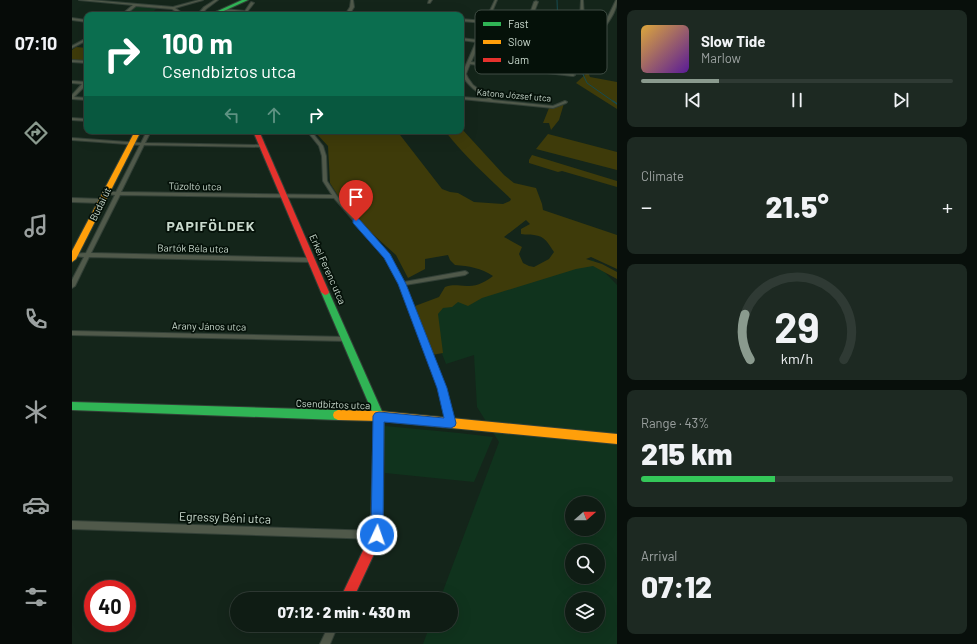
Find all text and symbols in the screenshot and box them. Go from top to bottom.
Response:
legend [475,10,607,74]
text: Fast [508,17,529,30]
text: 100 m [162,26,233,60]
icon: right [96,28,148,80]
text: 07:10 [15,32,57,54]
text: Slow Tide [701,32,765,50]
text: Slow [508,35,531,48]
text: Marlow [701,50,741,66]
text: Jam [508,53,529,66]
text: Csendbiztos utca [162,60,296,82]
street label: Katona József utca [476,86,552,104]
icon: previous [682,89,704,111]
icon: pause [786,89,808,111]
icon: next [890,89,912,111]
icon: left [221,104,243,126]
icon: ahead [263,104,285,126]
icon: right [305,104,327,126]
icon: directions [22,119,50,147]
text: Climate [641,168,684,184]
street label: Tűzoltó utca [168,180,222,192]
pin [339,180,373,221]
street label: Budai út [87,185,113,223]
icon: arrive [345,186,367,208]
text: 21.5° [765,188,829,224]
text: − [641,193,652,219]
text: + [942,193,953,219]
icon: music [22,212,50,240]
district label: PAPIFÖLDEK [166,217,256,234]
street label: Erkel Ferenc utca [307,232,349,306]
street label: Bartók Béla utca [157,241,229,255]
text: 29 [774,301,820,351]
icon: phone [22,305,50,333]
street label: Arany János utca [172,319,246,333]
text: km/h [781,350,813,367]
street label: Csendbiztos utca [296,397,370,411]
icon: climate [22,398,50,426]
text: Range · 43% [641,415,709,431]
text: 215 km [641,435,733,471]
icon: car [22,491,50,519]
north arrow [565,496,605,536]
map controls [565,496,605,632]
street label: Egressy Béni utca [179,508,271,526]
position arrow [356,514,398,556]
button: search [565,544,605,584]
text: Arrival [641,548,677,564]
text: 07:12 [641,568,712,604]
speed limit sign: 40 [84,580,136,632]
icon: filters [22,583,50,611]
button: layers [565,592,605,632]
text: 07:12 · 2 min · 430 m [278,603,410,621]

